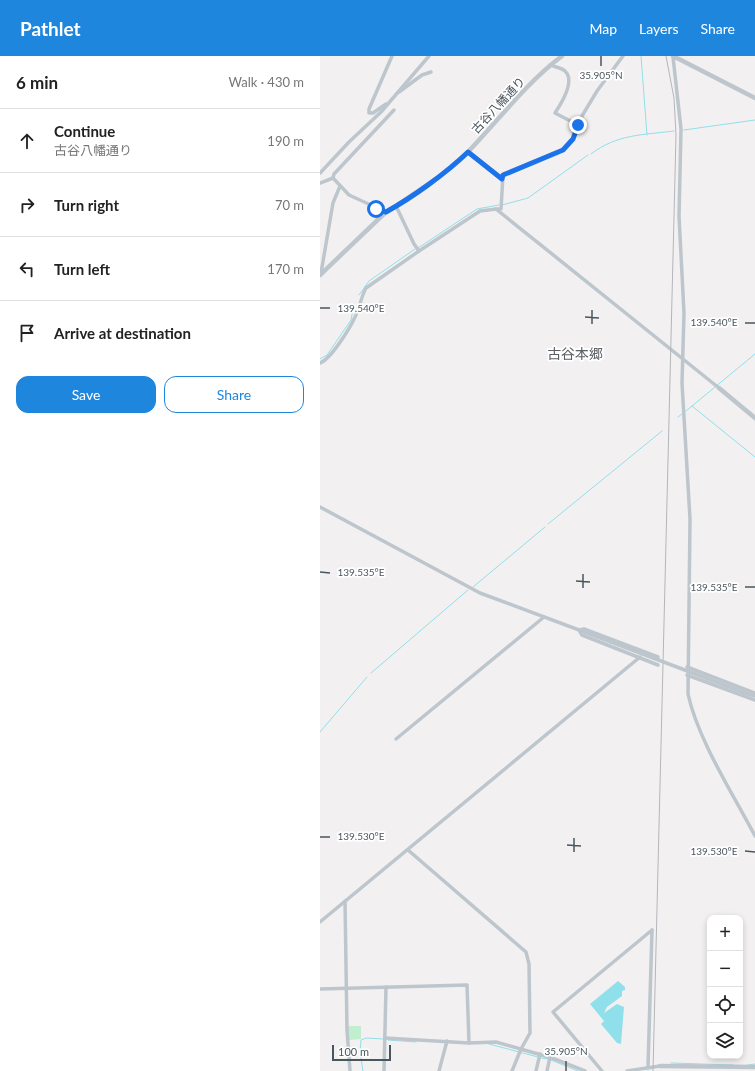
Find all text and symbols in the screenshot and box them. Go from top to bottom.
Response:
text: Pathlet [20,17,81,40]
text: Map [589,20,617,37]
text: Layers [639,20,679,37]
text: Share [701,20,735,37]
text: 35.905°N [579,69,623,81]
text: 6 min [16,72,58,93]
text: Walk · 430 m [228,74,304,90]
street label: 古谷八幡通り [468,74,528,136]
route end [569,116,587,134]
text: Continue [54,122,115,140]
icon: ahead [16,130,38,152]
text: 190 m [267,133,304,149]
text: 古谷八幡通り [54,142,132,158]
icon: right [16,194,38,216]
text: Turn right [54,196,119,214]
text: 70 m [275,197,304,213]
route start [367,200,385,218]
icon: left [16,258,38,280]
text: Turn left [54,260,110,278]
text: 170 m [267,261,304,277]
text: 139.540°E [337,302,385,314]
text: 139.540°E [690,316,738,328]
icon: arrive [16,322,38,344]
text: Arrive at destination [54,324,191,342]
district label: 古谷本郷 [547,345,603,362]
button: Save [16,376,156,413]
button: Share [164,376,304,413]
text: 139.535°E [337,566,385,578]
text: 139.535°E [690,581,738,593]
text: 139.530°E [337,830,385,842]
text: 139.530°E [690,845,738,857]
map controls [707,915,743,1059]
button: + [707,915,743,951]
button: − [707,951,743,987]
button: locate [707,987,743,1023]
button: layers [707,1023,743,1059]
scale bar [332,1043,391,1062]
text: 100 m [338,1045,369,1058]
text: 35.905°N [544,1045,588,1057]

